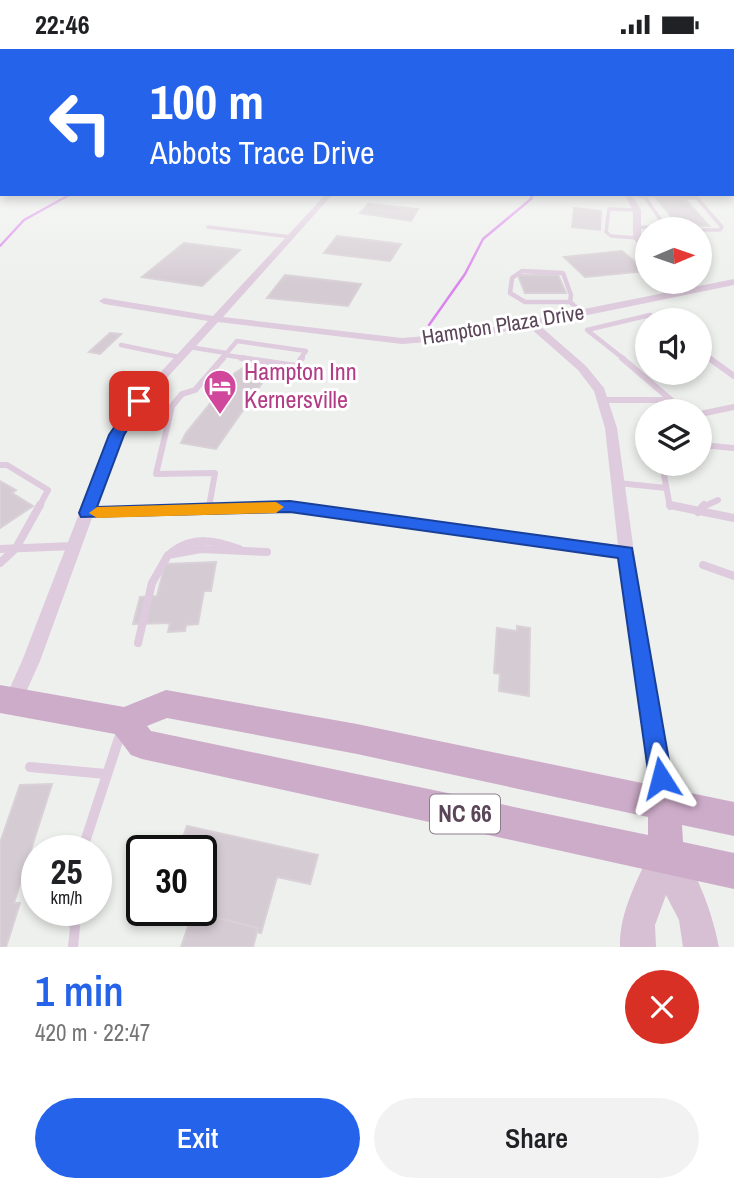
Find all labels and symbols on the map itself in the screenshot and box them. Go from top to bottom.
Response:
north arrow [635,217,712,294]
street label: Hampton Plaza Drive [420,297,586,352]
place label: Hampton Inn Kernersville [244,355,357,415]
hotel icon: Hampton Inn Kernersville [201,367,239,416]
pin [109,371,169,431]
position arrow [624,741,698,815]
road number: NC 66 [430,795,500,834]
speed limit sign: 30 [126,835,217,926]

